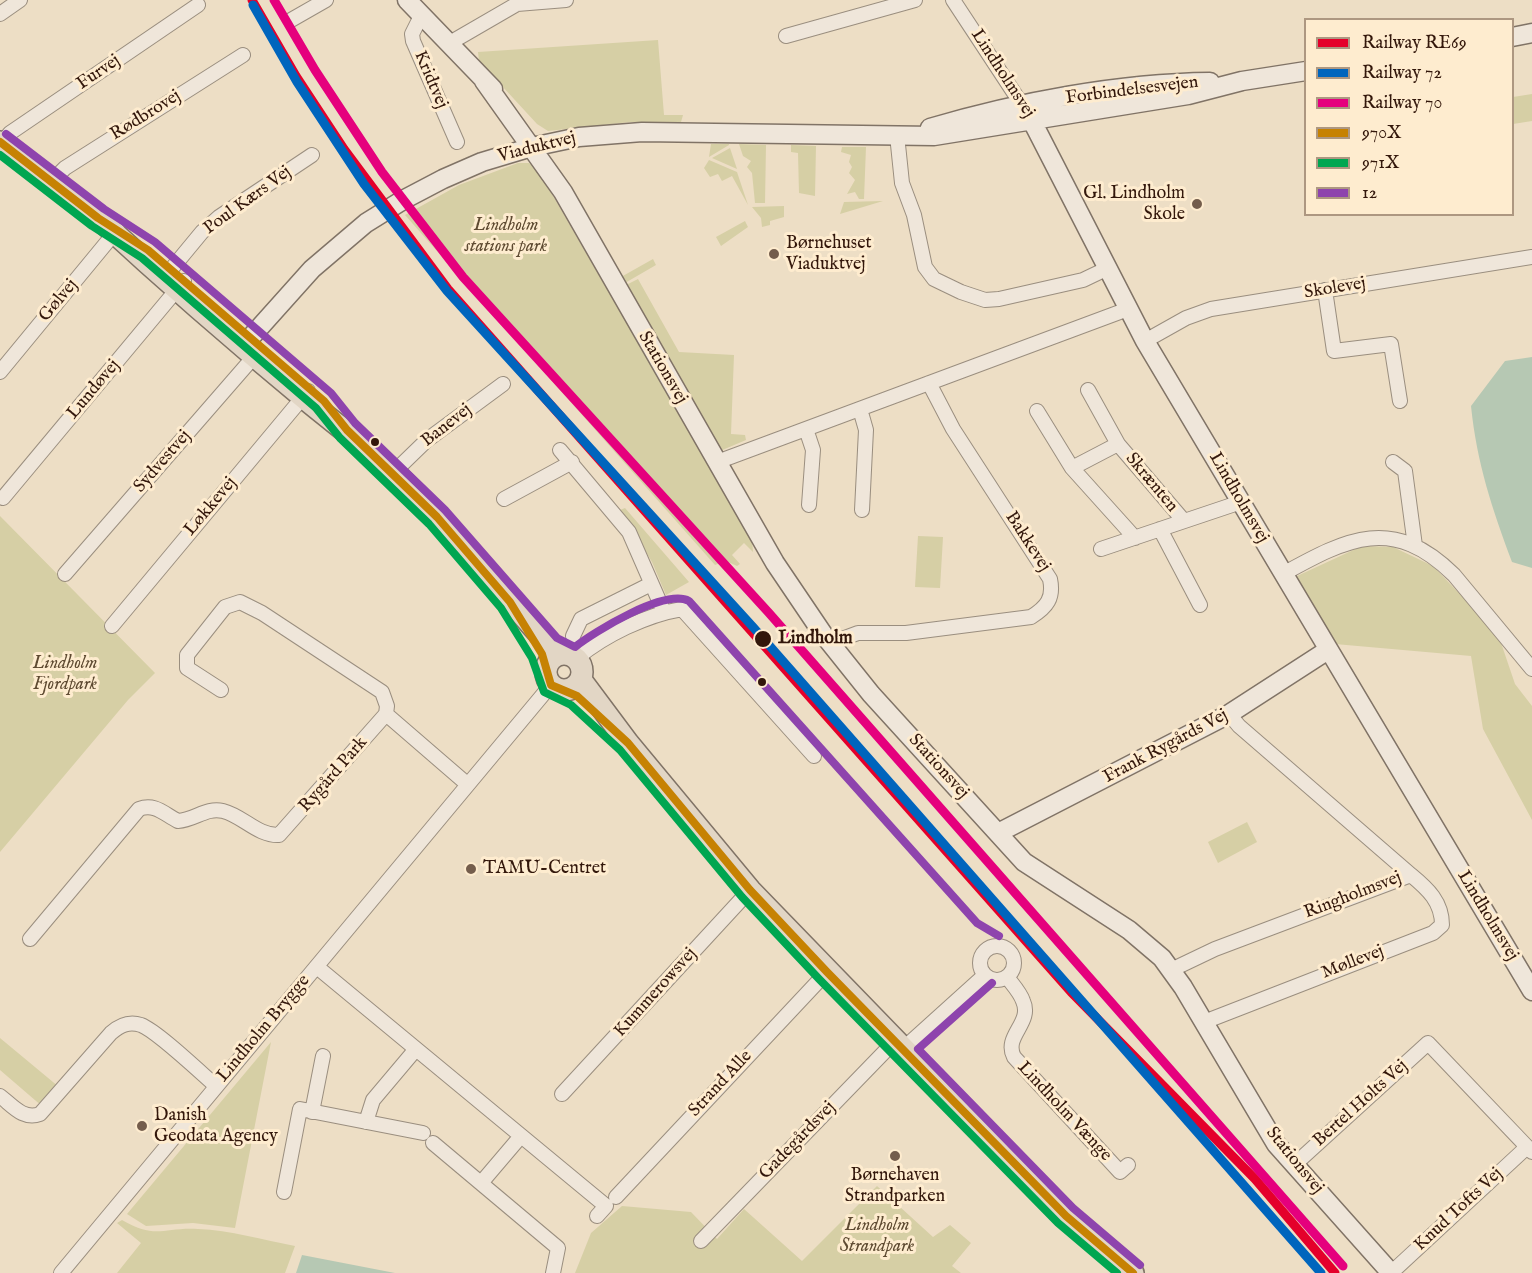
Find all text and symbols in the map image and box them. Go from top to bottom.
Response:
legend [1304,18,1514,216]
street label: Lindholmsvej [965,26,1039,122]
text: Railway RE69 [1362,32,1467,55]
street label: Kridtvej [408,48,452,112]
street label: Furvej [73,51,125,95]
text: Railway 72 [1362,62,1442,85]
street label: Forbindelsesvejen [1064,72,1200,110]
street label: Rødbrovej [107,86,185,146]
text: Railway 70 [1362,92,1442,115]
text: 970X [1362,122,1402,145]
street label: Viaduktvej [496,128,578,168]
text: 971X [1362,152,1400,175]
street label: Poul Kærs Vej [200,162,296,240]
text: 12 [1362,182,1377,205]
place label: Gl. Lindholm Skole [1083,183,1185,226]
marker: Gl. Lindholm Skole [1190,197,1204,211]
park label: Lindholm stations park [465,215,547,258]
place label: Børnehuset Viaduktvej [786,233,872,276]
marker: Børnehuset Viaduktvej [767,247,781,261]
street label: Skolevej [1303,273,1367,305]
street label: Gølvej [35,275,83,327]
street label: Stationsvej [633,328,691,408]
street label: Lundøvej [63,356,125,424]
street label: Banevej [418,400,476,452]
street label: Sydvestvej [130,426,196,498]
unlabelled marker [369,436,381,448]
street label: Skrænten [1120,449,1182,517]
street label: Lindholmsvej [1203,449,1273,547]
street label: Løkkevej [180,473,242,541]
street label: Bakkevej [1000,508,1054,576]
place label: Lindholm [778,628,853,650]
marker: Lindholm [753,629,773,649]
park label: Lindholm Fjordpark [33,653,97,696]
unlabelled marker [756,676,768,688]
street label: Frank Rygårds Vej [1100,705,1232,789]
street label: Stationsvej [903,730,973,804]
street label: Rygård Park [295,733,373,817]
place label: TAMU-Centret [483,858,606,880]
marker: TAMU-Centret [464,862,478,876]
street label: Lindholmsvej [1452,867,1522,965]
street label: Ringholmsvej [1301,868,1405,924]
street label: Møllevej [1319,941,1387,985]
street label: Kummerowsvej [610,944,702,1042]
street label: Lindholm Brygge [213,971,315,1087]
street label: Strand Alle [685,1046,757,1122]
street label: Bertel Holts Vej [1309,1056,1413,1152]
street label: Lindholm Vænge [1012,1058,1116,1166]
street label: Gadegårdsvej [755,1097,841,1185]
place label: Danish Geodata Agency [154,1105,278,1148]
marker: Danish Geodata Agency [135,1119,149,1133]
street label: Stationsvej [1260,1123,1328,1199]
marker: Børnehaven Strandparken [888,1149,902,1163]
street label: Knud Tofts Vej [1410,1164,1508,1256]
place label: Børnehaven Strandparken [845,1165,945,1208]
park label: Lindholm Strandpark [840,1215,914,1258]

